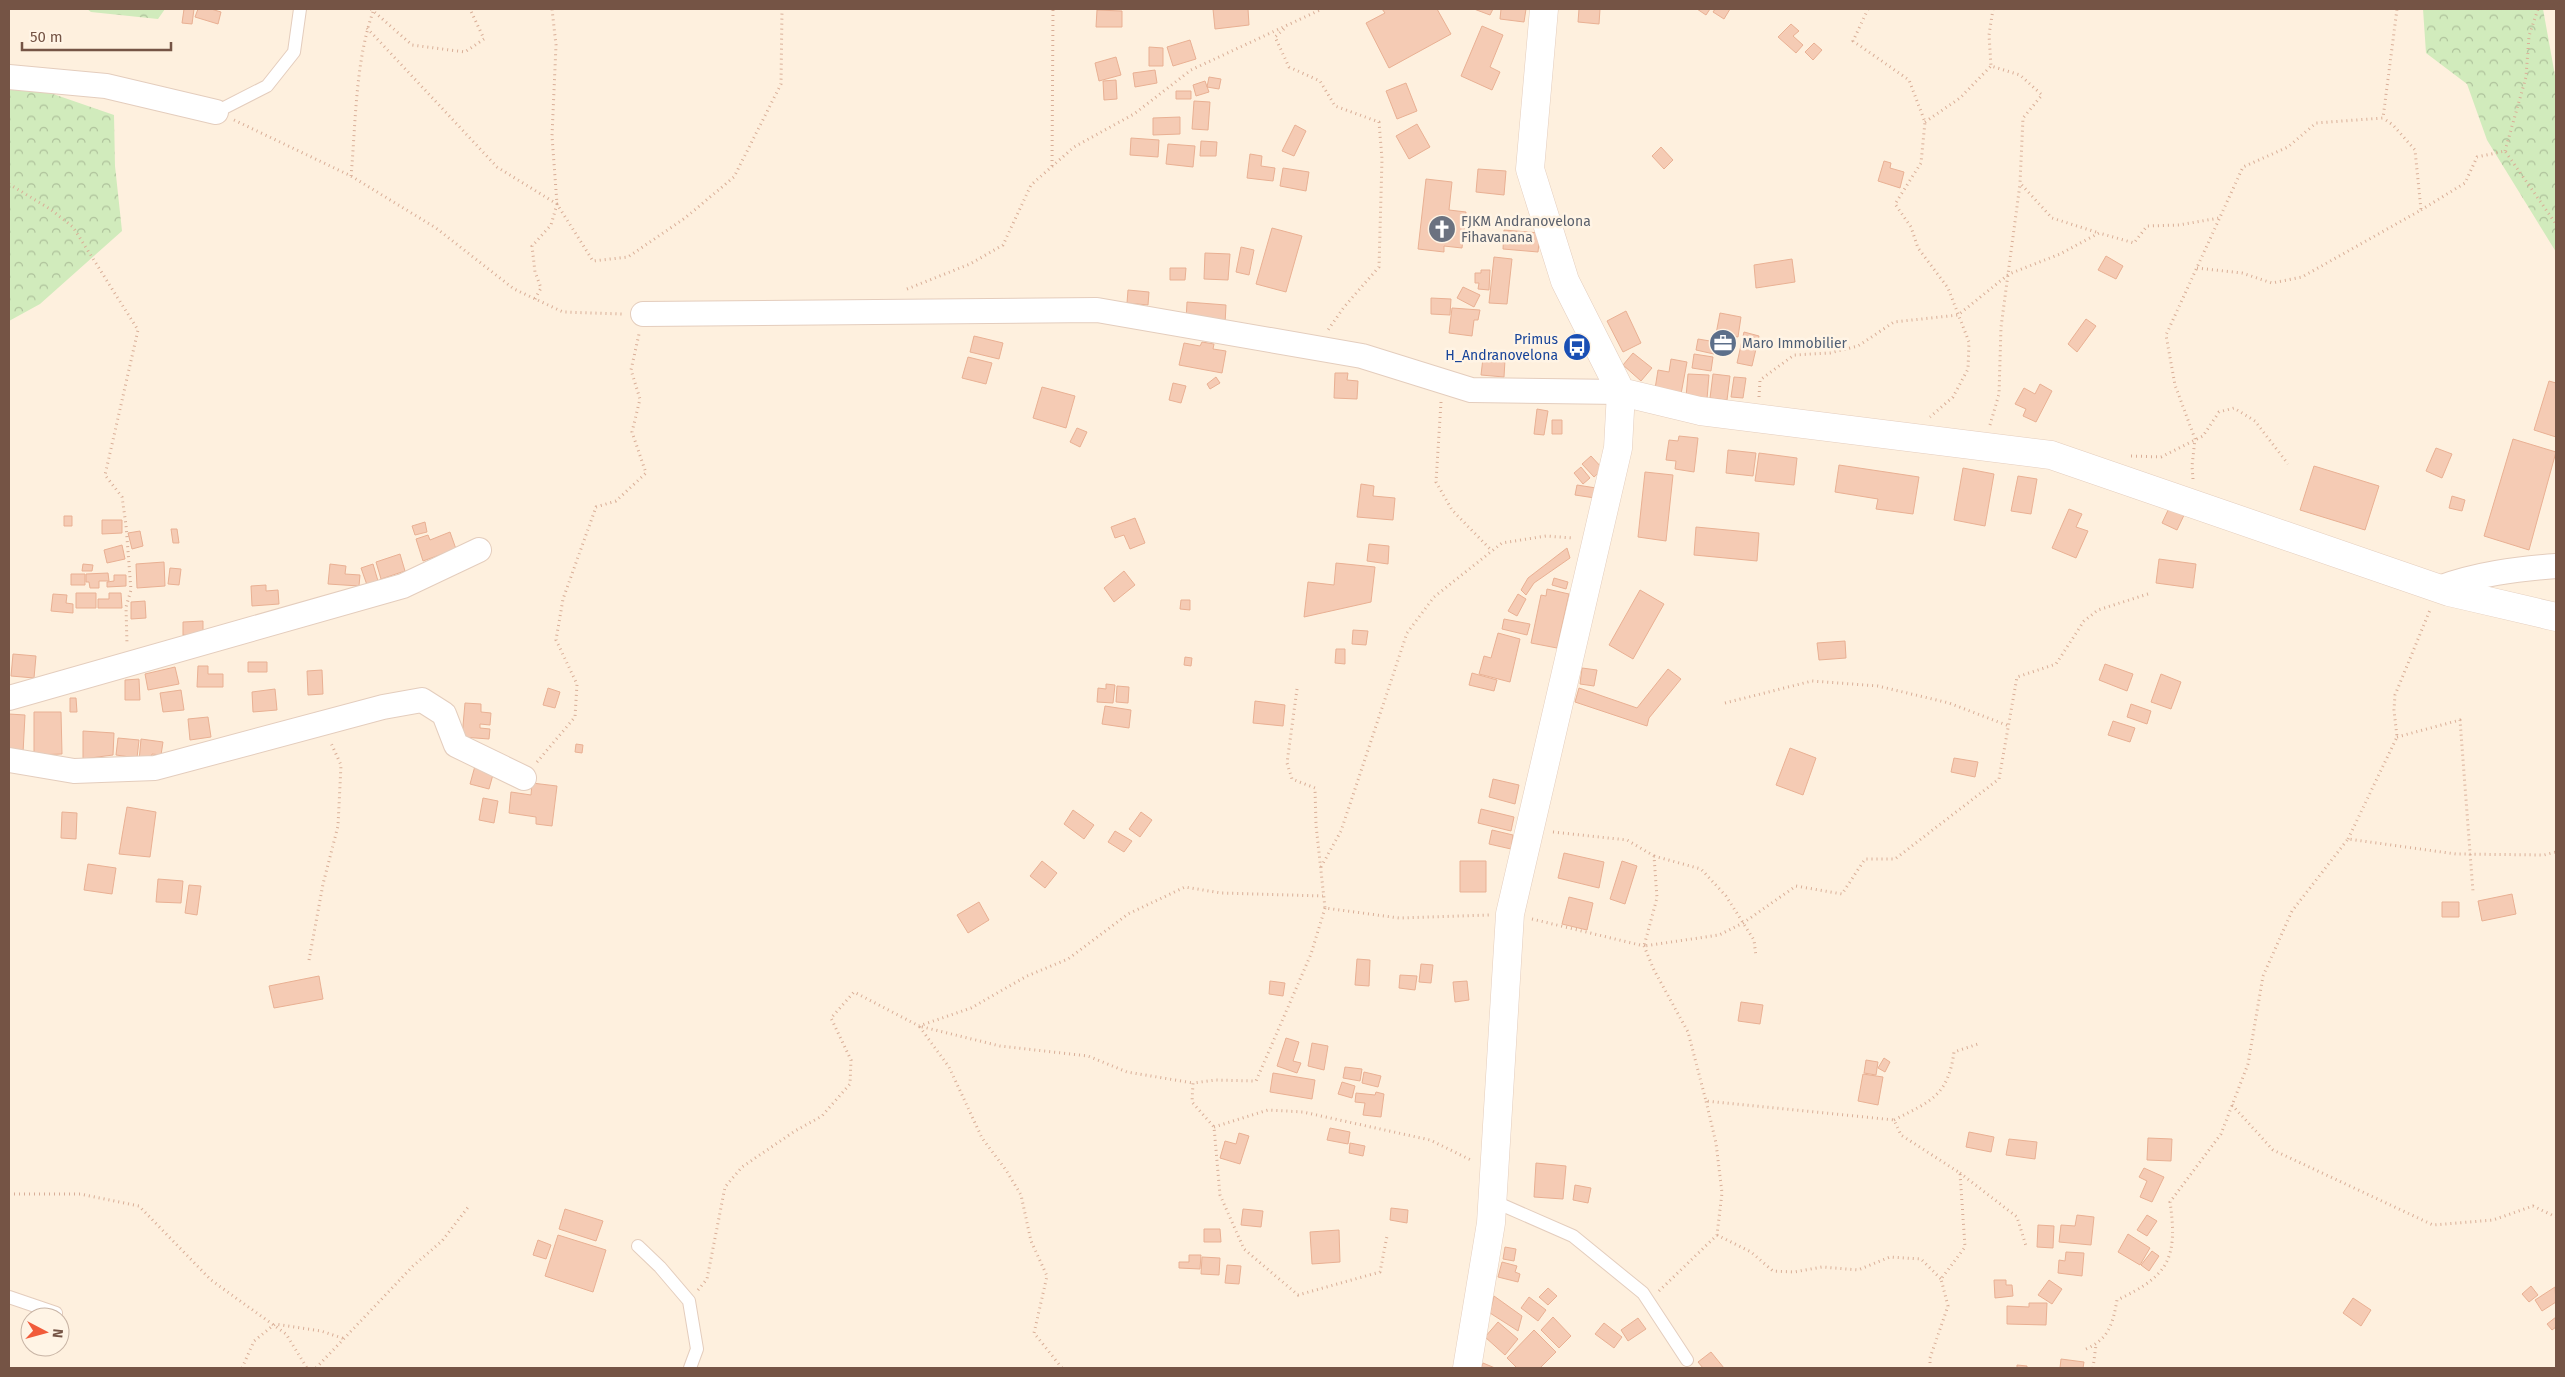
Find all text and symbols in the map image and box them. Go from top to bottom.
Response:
scale bar [22,20,171,52]
text: 50 m [30,28,63,46]
place label: FJKM Andranovelona Fihavanana [1461,213,1591,246]
church icon: FJKM Andranovelona Fihavanana [1427,214,1457,244]
office icon: Maro Immobilier [1708,328,1738,358]
place label: Primus H_Andranovelona [1445,331,1558,364]
bus stop icon: Primus H_Andranovelona [1562,332,1592,362]
place label: Maro Immobilier [1742,335,1848,352]
north arrow [20,1307,70,1357]
text: N [48,1328,66,1339]

